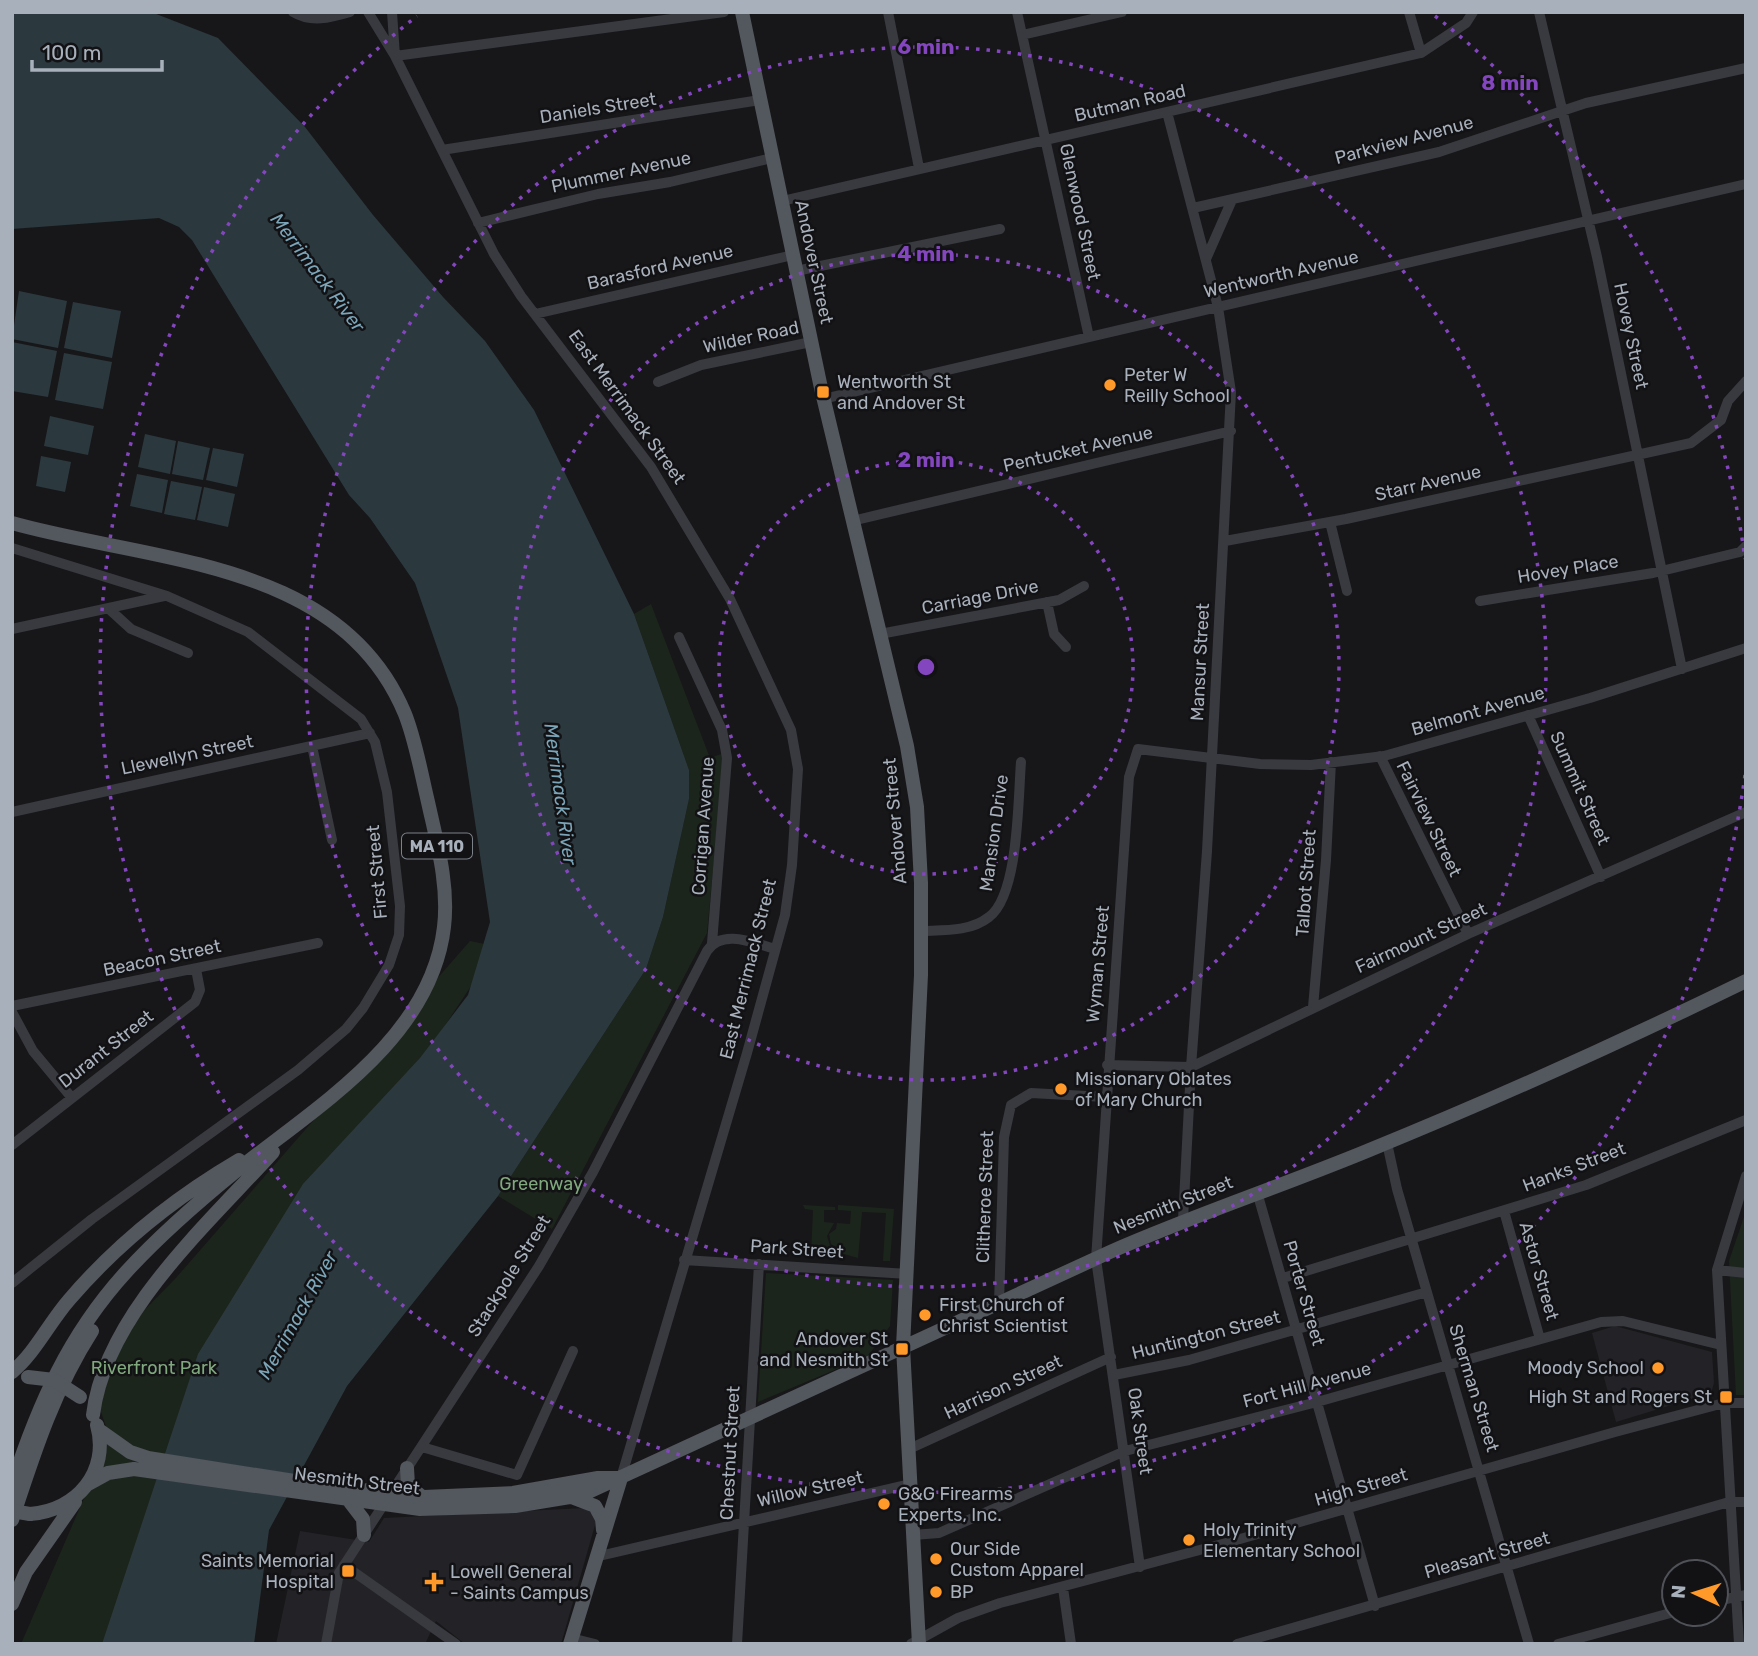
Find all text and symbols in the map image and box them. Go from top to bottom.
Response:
scale bar [32,28,161,72]
text: 6 min [898,34,954,59]
text: 100 m [42,40,101,65]
text: 8 min [1481,70,1539,95]
street label: Butman Road [1072,79,1188,127]
street label: Daniels Street [538,88,658,128]
street label: Parkview Avenue [1332,111,1476,169]
street label: Glenwood Street [1055,141,1105,283]
street label: Plummer Avenue [549,146,693,198]
street label: Andover Street [790,198,838,326]
water label: Merrimack River [265,208,370,337]
street label: Barasford Avenue [585,240,735,294]
text: 4 min [897,241,955,266]
street label: Wentworth Avenue [1201,245,1361,303]
street label: Hovey Street [1609,281,1653,391]
street label: Wilder Road [701,316,801,358]
street label: East Merrimack Street [564,326,690,488]
place label: Peter W Reilly School [1124,364,1230,407]
place label: Wentworth St and Andover St [837,371,965,414]
marker: Peter W Reilly School [1102,377,1118,393]
marker: Wentworth St and Andover St [815,384,831,400]
street label: Pentucket Avenue [1001,421,1155,477]
text: 2 min [898,447,954,472]
street label: Starr Avenue [1373,460,1483,506]
street label: Hovey Place [1516,550,1620,588]
street label: Carriage Drive [920,575,1040,619]
street label: Mansur Street [1186,602,1214,722]
centre of rings [914,655,938,679]
street label: Belmont Avenue [1409,681,1547,741]
water label: Merrimack River [539,722,582,867]
street label: Summit Street [1545,728,1615,848]
street label: Llewellyn Street [119,730,255,780]
street label: Corrigan Avenue [687,756,719,896]
street label: Andover Street [879,757,911,885]
street label: Fairview Street [1392,758,1466,880]
street label: Mansion Drive [975,773,1013,893]
street label: First Street [362,824,392,920]
street label: Talbot Street [1291,829,1321,937]
road number: MA 110 [402,834,472,859]
street label: East Merrimack Street [715,876,781,1062]
street label: Fairmount Street [1352,898,1490,978]
street label: Wyman Street [1082,904,1114,1024]
street label: Beacon Street [101,935,223,981]
street label: Durant Street [54,1005,158,1093]
place label: Missionary Oblates of Mary Church [1075,1068,1232,1111]
marker: Missionary Oblates of Mary Church [1053,1081,1069,1097]
street label: Clitheroe Street [972,1130,998,1264]
street label: Hanks Street [1519,1137,1629,1197]
street label: Nesmith Street [1110,1171,1236,1239]
park label: Greenway [499,1173,583,1195]
street label: Stackpole Street [463,1211,555,1341]
street label: Astor Street [1514,1219,1564,1323]
street label: Park Street [749,1235,845,1263]
street label: Porter Street [1278,1238,1330,1348]
water label: Merrimack River [253,1247,342,1383]
place label: First Church of Christ Scientist [939,1294,1068,1337]
street label: Huntington Street [1129,1306,1283,1364]
marker: First Church of Christ Scientist [917,1307,933,1323]
street label: Sherman Street [1444,1321,1504,1455]
place label: Andover St and Nesmith St [759,1328,888,1371]
marker: Andover St and Nesmith St [894,1341,910,1357]
street label: Harrison Street [940,1350,1066,1424]
park label: Riverfront Park [91,1357,218,1379]
street label: Fort Hill Avenue [1240,1357,1374,1413]
place label: Moody School [1527,1357,1644,1379]
marker: Moody School [1650,1360,1666,1376]
street label: Chestnut Street [715,1385,745,1521]
street label: Oak Street [1123,1386,1157,1476]
place label: High St and Rogers St [1529,1386,1712,1408]
marker: High St and Rogers St [1718,1389,1734,1405]
street label: Nesmith Street [293,1462,421,1500]
street label: High Street [1312,1463,1410,1511]
street label: Willow Street [755,1466,865,1512]
place label: G&G Firearms Experts, Inc. [898,1483,1013,1526]
marker: G&G Firearms Experts, Inc. [876,1496,892,1512]
place label: Holy Trinity Elementary School [1203,1519,1360,1562]
street label: Pleasant Street [1422,1527,1552,1583]
marker: Holy Trinity Elementary School [1181,1532,1197,1548]
place label: Our Side Custom Apparel [950,1538,1084,1581]
place label: Saints Memorial Hospital [201,1550,334,1593]
marker: Our Side Custom Apparel [928,1551,944,1567]
north arrow [1660,1558,1730,1628]
place label: Lowell General - Saints Campus [450,1561,589,1604]
marker: Saints Memorial Hospital [340,1563,356,1579]
marker: Lowell General - Saints Campus [424,1572,444,1592]
place label: BP [950,1581,974,1603]
marker: BP [928,1584,944,1600]
text: N [1667,1584,1690,1599]

